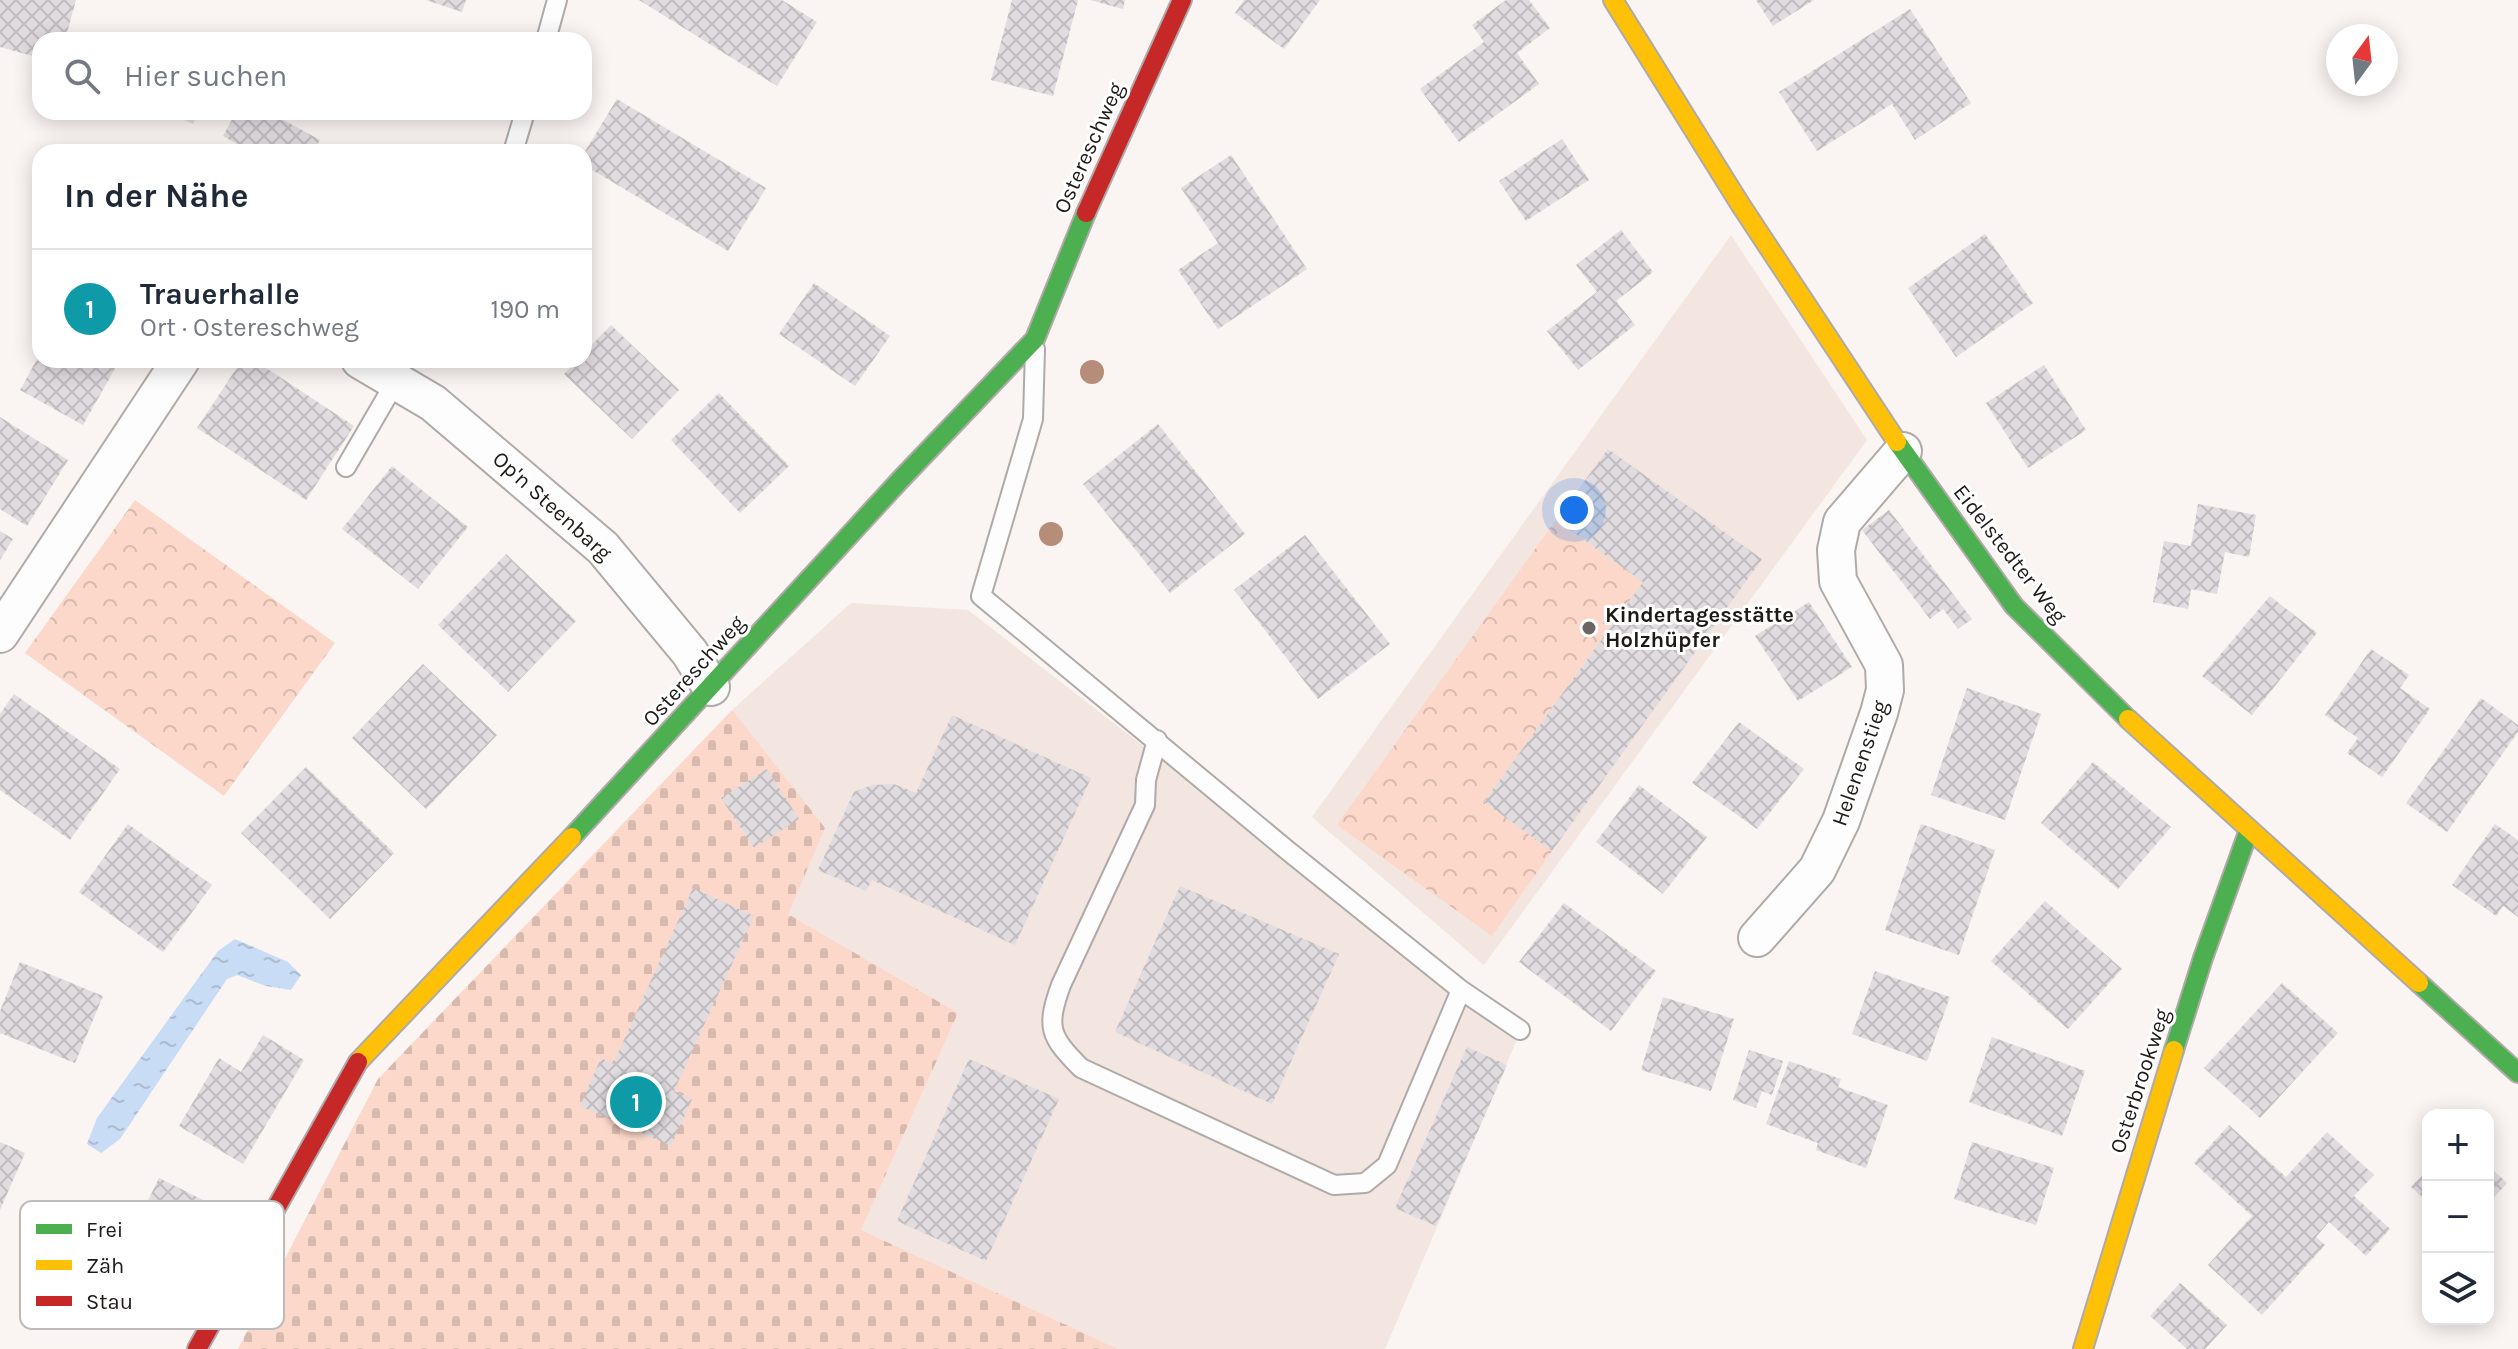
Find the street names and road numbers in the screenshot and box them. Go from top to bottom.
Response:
street label: Ostereschweg [1049,78,1130,217]
street label: Op'n Steenbarg [487,446,617,567]
street label: Eidelstedter Weg [1948,479,2073,629]
street label: Ostereschweg [637,610,751,732]
street label: Helenenstieg [1826,696,1894,829]
street label: Osterbrookweg [2104,1005,2176,1157]

